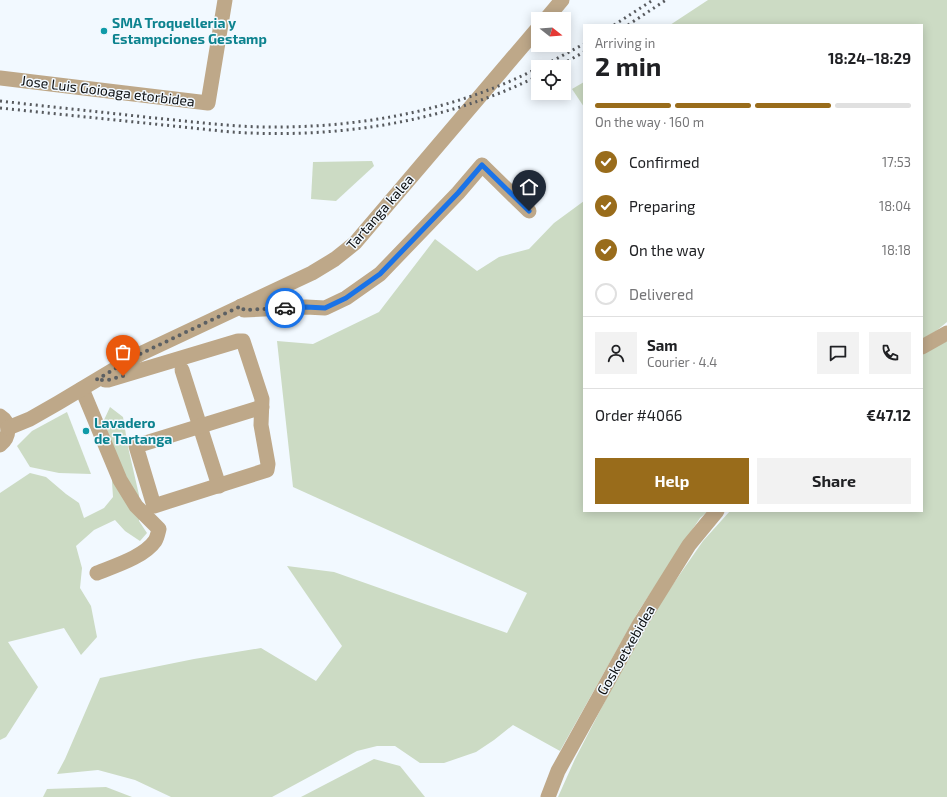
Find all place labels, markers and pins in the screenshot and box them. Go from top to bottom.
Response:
place label: SMA Troquelleria y Estampciones Gestamp [112,14,267,47]
marker: SMA Troquelleria y Estampciones Gestamp [99,26,109,36]
pin [512,170,546,211]
pin [106,335,140,376]
place label: Lavadero de Tartanga [94,414,172,447]
marker: Lavadero de Tartanga [81,426,91,436]

